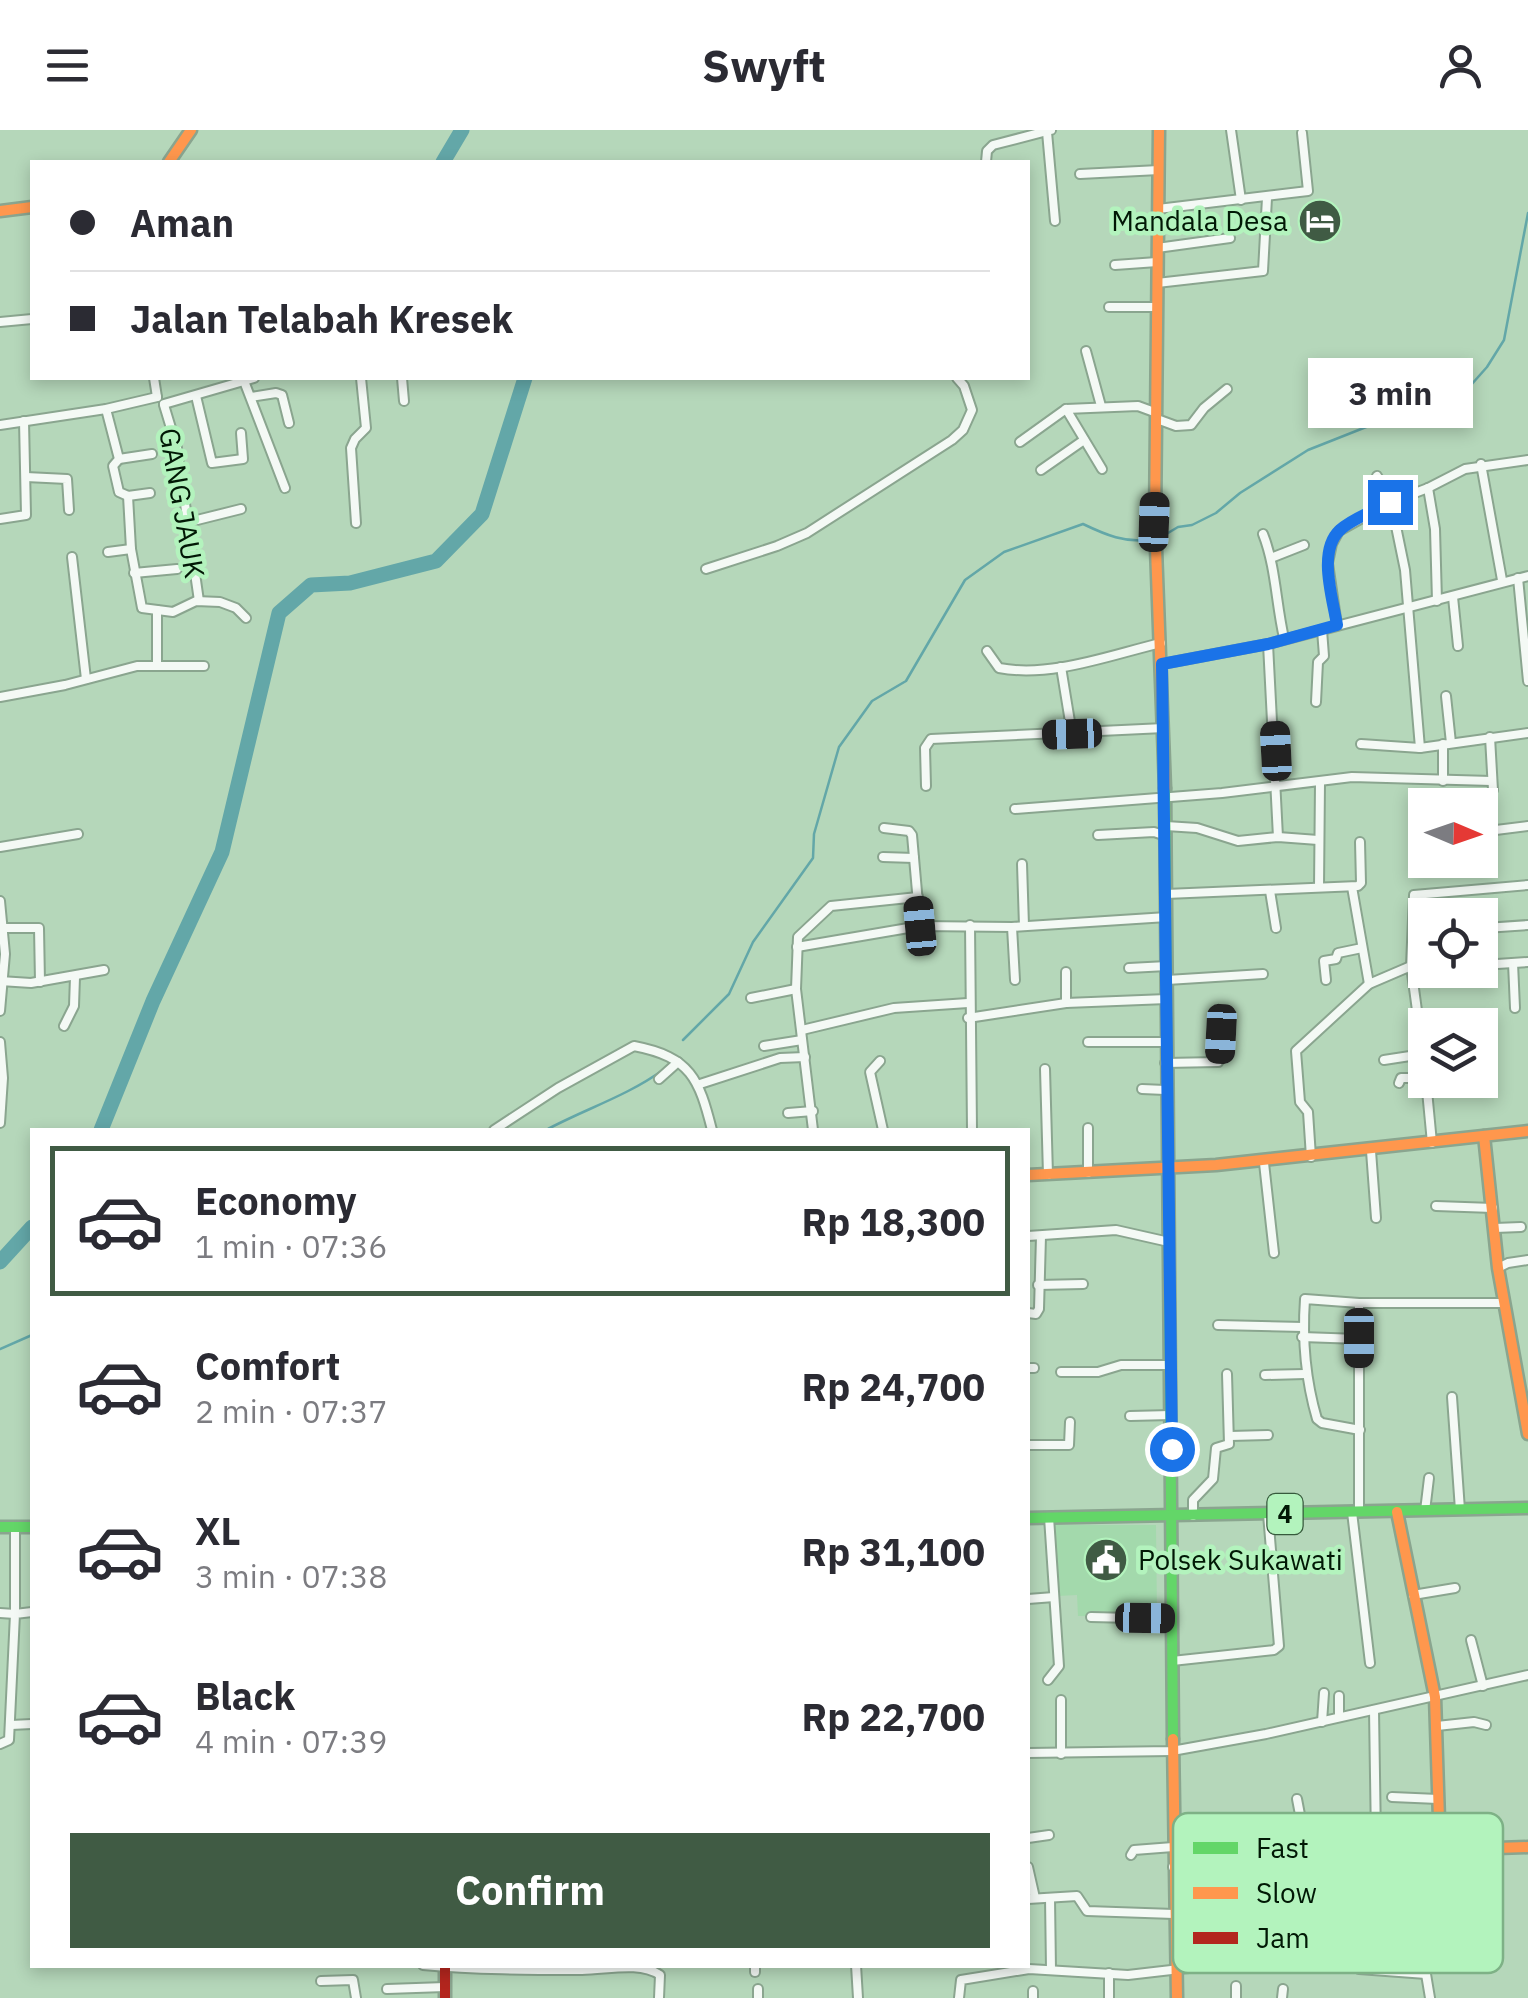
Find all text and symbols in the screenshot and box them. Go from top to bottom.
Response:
text: Swyft [702,36,826,94]
icon: menu [40,38,95,93]
icon: person [1433,38,1488,93]
text: Aman [130,198,234,247]
hotel icon: Mandala Desa [1297,198,1343,244]
place label: Mandala Desa [1111,202,1288,239]
text: Jalan Telabah Kresek [130,294,513,343]
callout: 3 min [1308,357,1472,427]
text: 3 min [1349,372,1432,414]
street label: GANG JAUK [151,425,214,581]
route end [1368,480,1413,525]
car [1138,491,1170,553]
car [1041,718,1103,750]
car [1259,720,1293,782]
north arrow [1408,788,1498,878]
map controls [1408,788,1498,1098]
car [902,895,938,957]
button: locate [1408,898,1498,988]
car [1204,1003,1238,1065]
button: layers [1408,1008,1498,1098]
icon: car [75,1176,165,1266]
text: Economy [195,1176,357,1225]
text: Rp 18,300 [802,1197,985,1246]
text: 1 min · 07:36 [195,1225,388,1267]
car [1344,1308,1374,1368]
icon: car [75,1341,165,1431]
text: Comfort [195,1341,340,1390]
text: Rp 24,700 [802,1362,985,1411]
text: 2 min · 07:37 [195,1390,388,1432]
route start [1150,1427,1195,1472]
road number: 4 [1268,1494,1302,1534]
icon: car [75,1506,165,1596]
text: XL [195,1506,241,1555]
text: Rp 31,100 [802,1527,985,1576]
public building icon: Polsek Sukawati [1083,1537,1129,1583]
place label: Polsek Sukawati [1138,1541,1343,1578]
text: 3 min · 07:38 [195,1555,388,1597]
car [1115,1602,1175,1634]
icon: car [75,1671,165,1761]
text: Black [195,1671,295,1720]
text: Rp 22,700 [802,1692,985,1741]
text: 4 min · 07:39 [195,1720,388,1762]
legend [1173,1813,1503,1973]
text: Fast [1256,1829,1309,1866]
button: Confirm [70,1833,990,1948]
text: Slow [1256,1874,1317,1911]
text: Jam [1256,1919,1310,1956]

